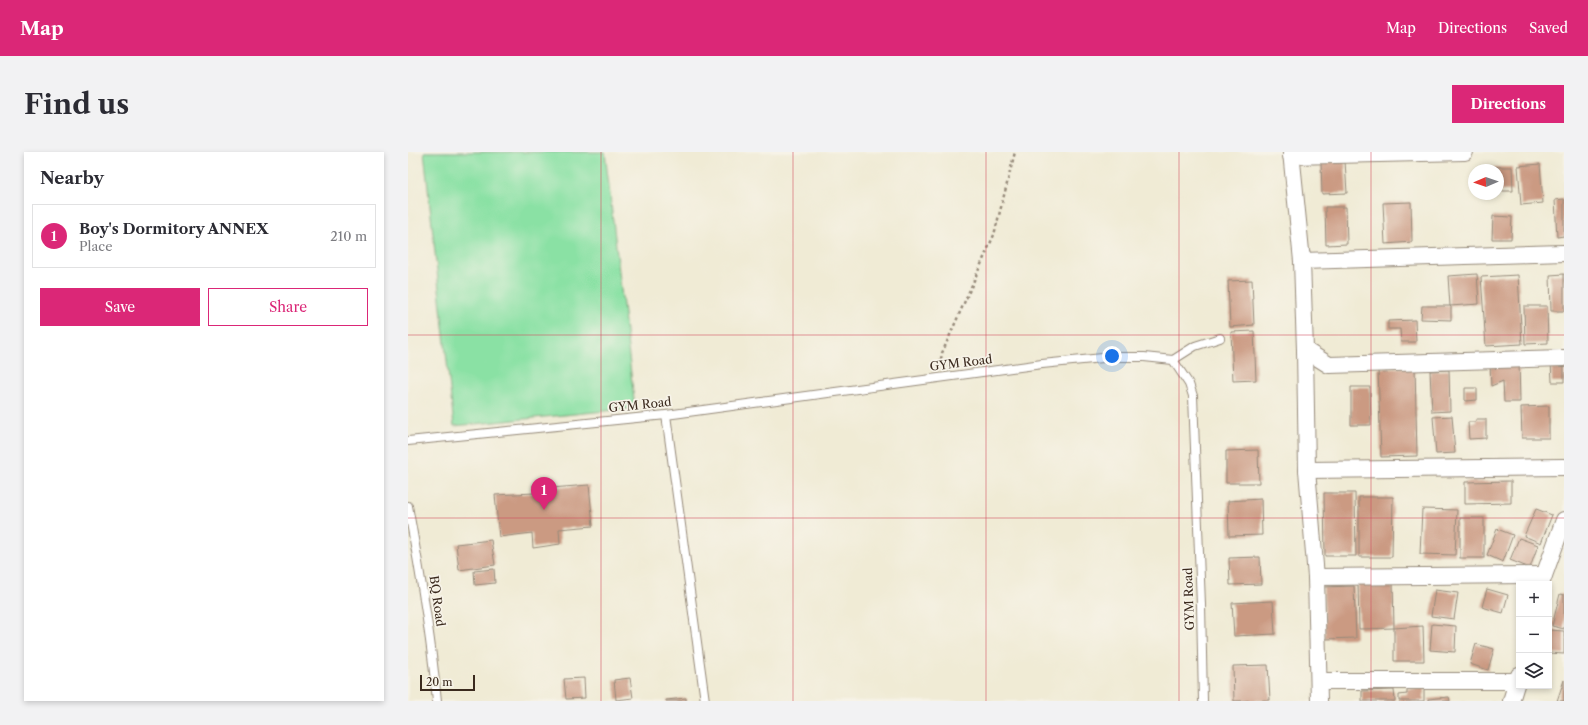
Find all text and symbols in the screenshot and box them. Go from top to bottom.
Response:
text: Map [20,17,64,40]
text: Map [1386,19,1416,37]
text: Directions [1438,19,1507,37]
text: Saved [1529,19,1568,37]
button: Directions [1452,85,1564,123]
text: Find us [24,87,129,121]
north arrow [1468,164,1504,200]
text: Nearby [40,168,104,188]
text: Boy's Dormitory ANNEX [79,219,269,238]
text: 1 [51,228,57,244]
text: 210 m [330,228,367,244]
text: Place [79,238,112,254]
button: Save [40,288,200,326]
button: Share [208,288,368,326]
your location [1102,346,1122,366]
street label: GYM Road [929,351,994,374]
street label: GYM Road [608,394,673,415]
pin: 1 [531,477,557,510]
street label: GYM Road [1180,567,1197,631]
street label: BQ Road [427,575,449,628]
map controls [1516,581,1552,689]
button: + [1516,581,1552,617]
button: − [1516,617,1552,653]
button: layers [1516,653,1552,689]
scale bar [420,673,475,692]
text: 20 m [426,675,452,689]

